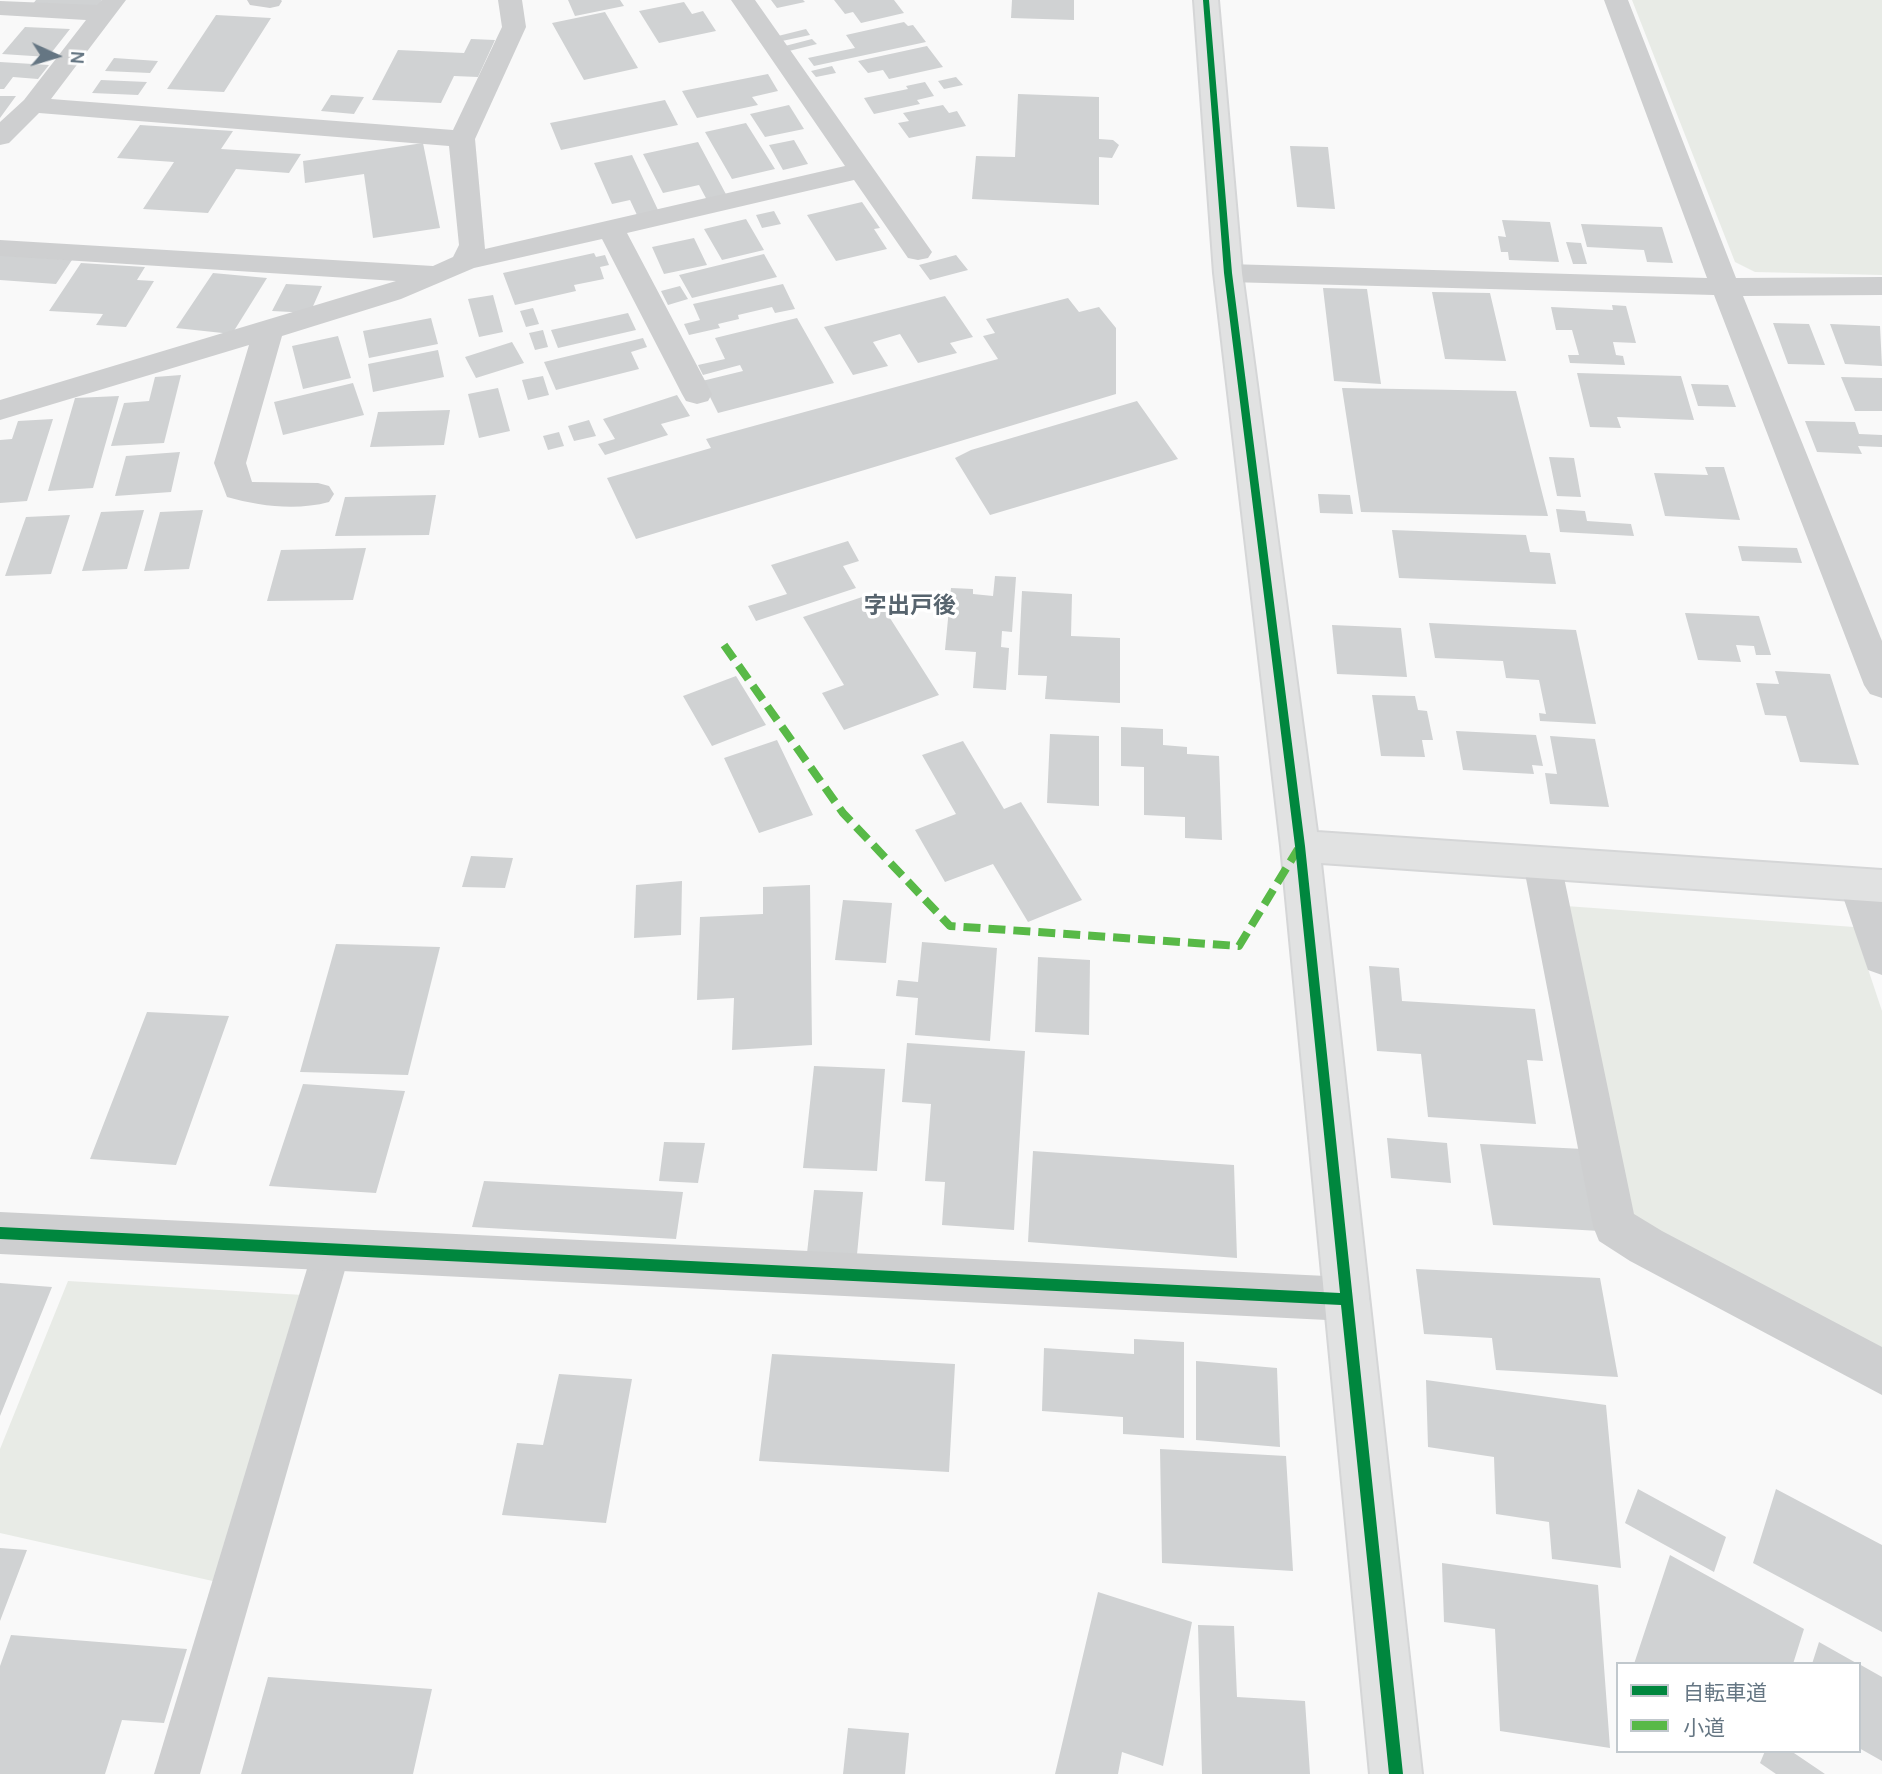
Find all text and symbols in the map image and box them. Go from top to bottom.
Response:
north arrow [21,21,91,91]
text: N [66,50,88,65]
district label: 字出戸後 [864,592,956,620]
legend [1616,1662,1861,1753]
text: 自転車道 [1683,1681,1767,1705]
text: 小道 [1683,1716,1725,1740]

